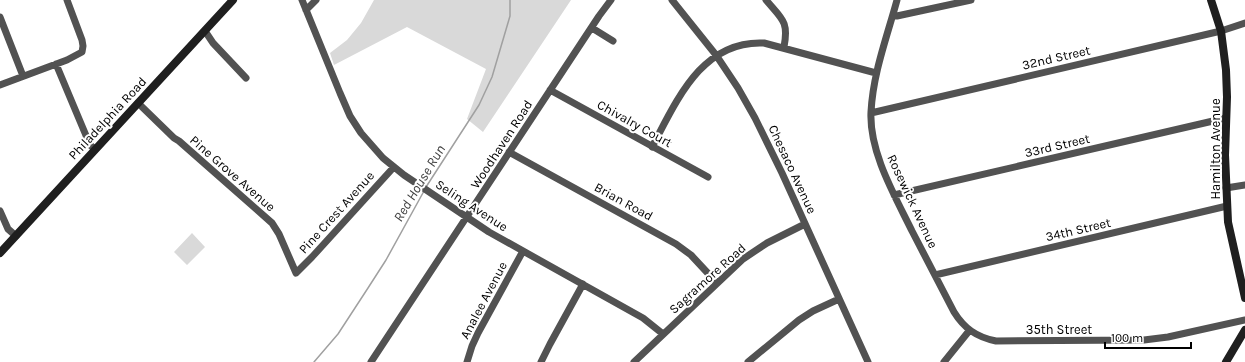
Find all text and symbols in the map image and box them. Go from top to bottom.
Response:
street label: 32nd Street [1021,42,1092,73]
street label: Philadelphia Road [65,74,149,163]
street label: Woodhaven Road [467,97,536,191]
street label: Chivalry Court [595,97,675,150]
street label: Hamilton Avenue [1208,98,1223,200]
street label: Chesaco Avenue [765,122,820,216]
street label: 33rd Street [1023,131,1091,160]
street label: Pine Grove Avenue [187,132,279,215]
water label: Red House Run [390,142,449,225]
street label: Rosewick Avenue [884,152,941,251]
street label: Pine Crest Avenue [295,168,377,257]
street label: Seling Avenue [433,176,511,235]
street label: Brian Road [592,179,656,224]
street label: 34th Street [1044,215,1112,244]
street label: Sagramore Road [666,240,749,317]
street label: Analee Avenue [457,259,510,341]
street label: 35th Street [1026,322,1092,337]
scale bar [1105,324,1191,350]
text: 100 m [1111,331,1143,345]

